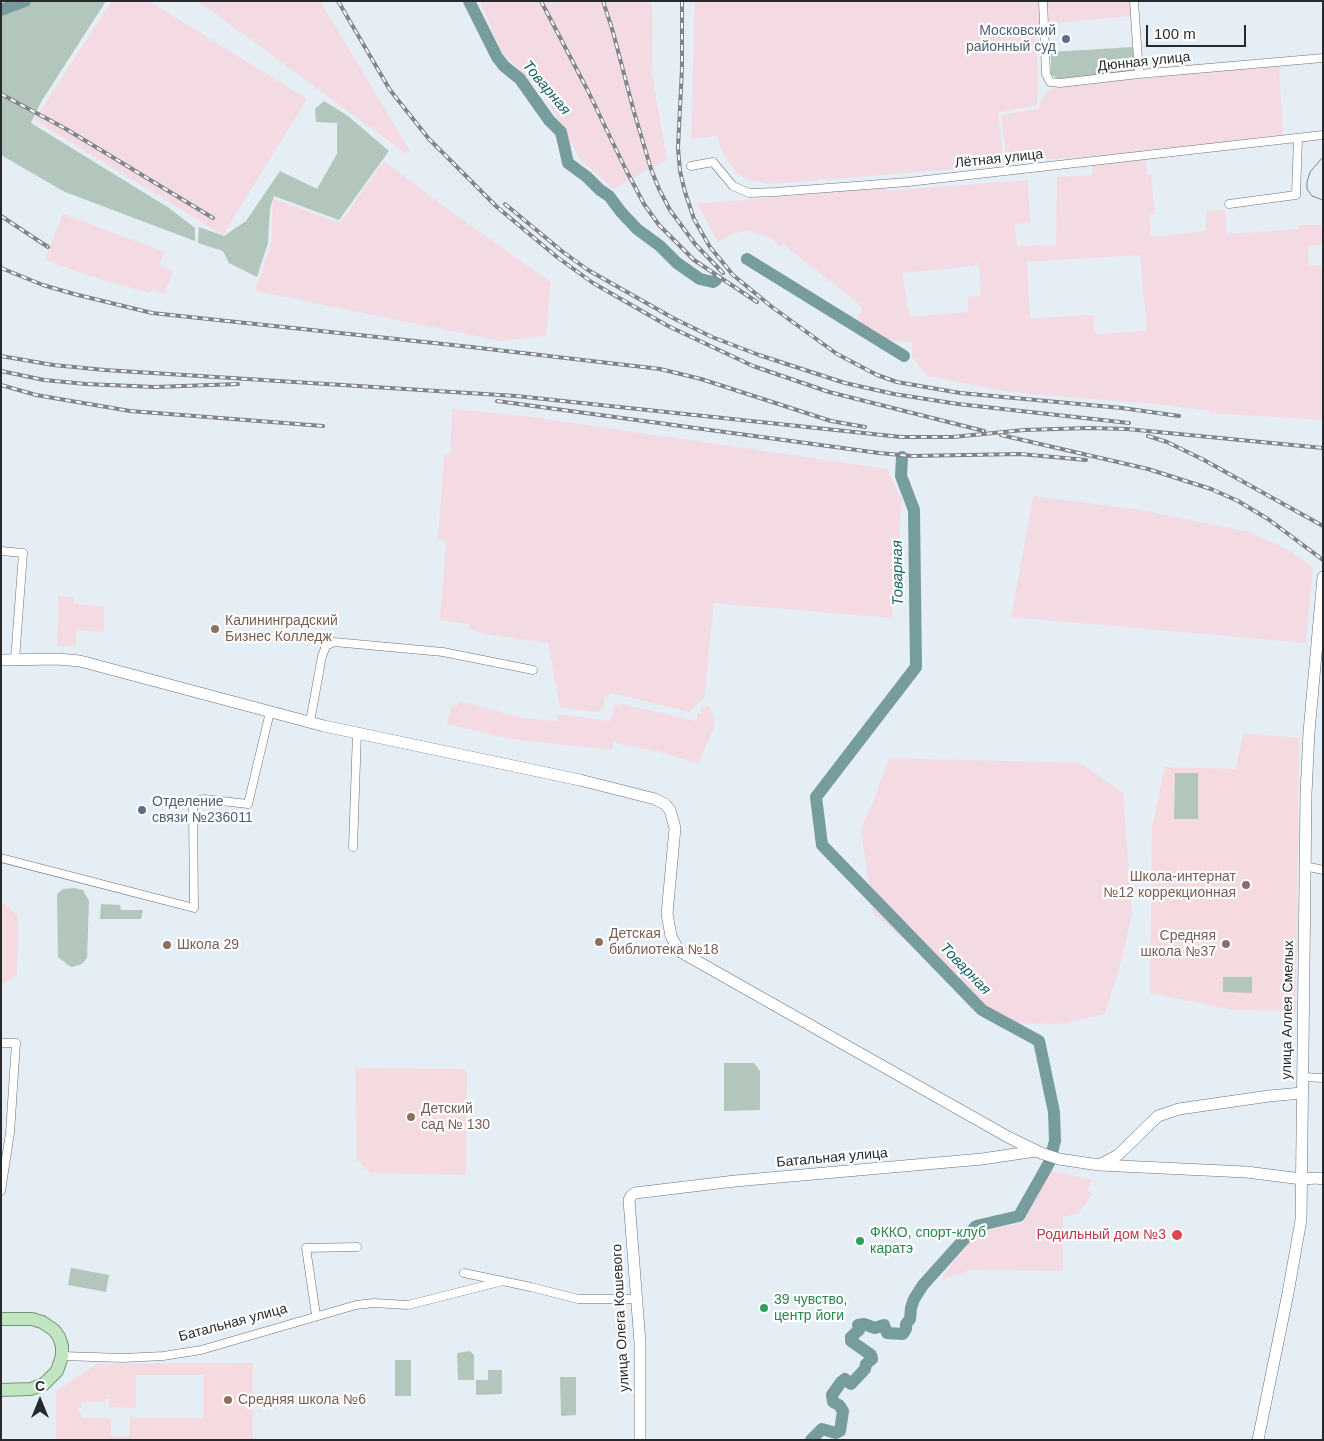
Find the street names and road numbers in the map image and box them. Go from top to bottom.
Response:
street label: Дюнная улица [1097,49,1191,75]
street label: Лётная улица [954,146,1044,172]
street label: улица Аллея Смелых [1278,940,1298,1080]
street label: Батальная улица [776,1145,888,1171]
street label: улица Олега Кошевого [609,1244,633,1392]
street label: Батальная улица [177,1300,289,1346]

